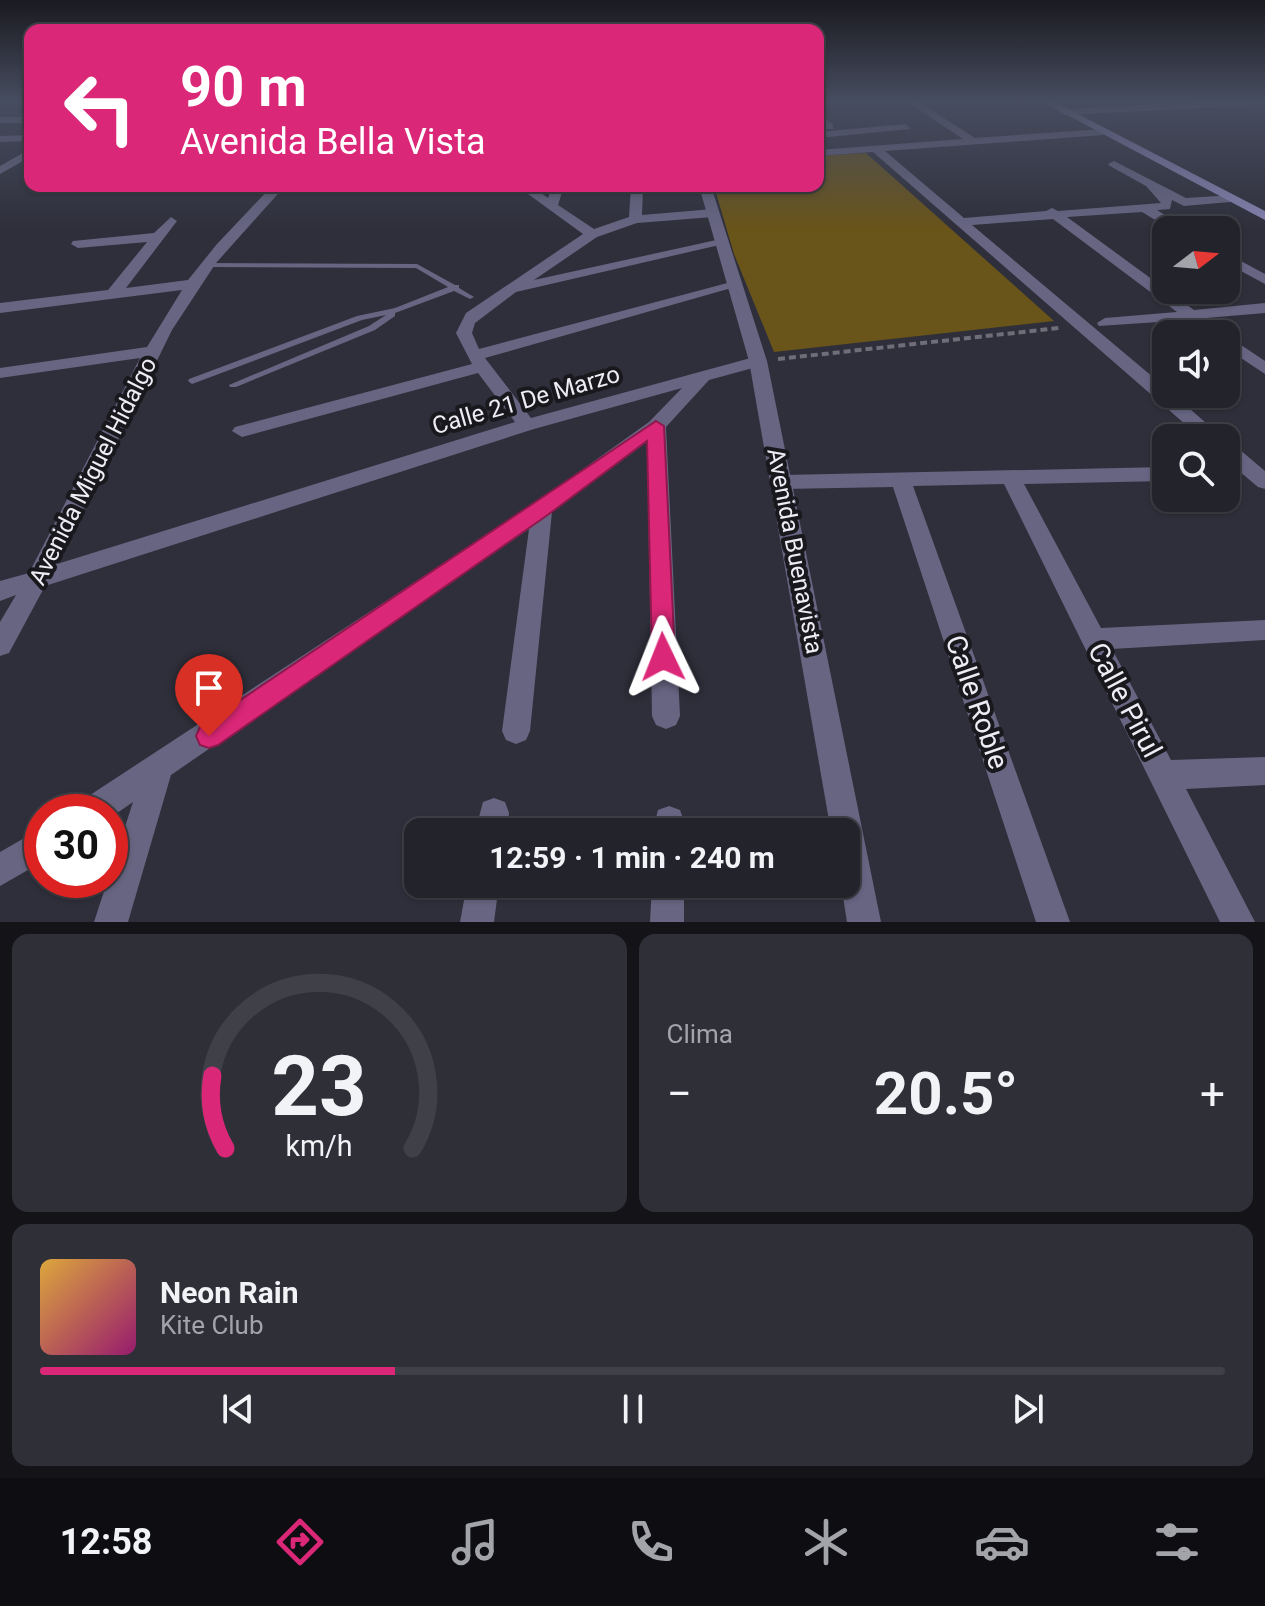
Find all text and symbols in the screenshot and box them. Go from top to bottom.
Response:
text: 90 m [180,54,307,120]
icon: left [48,56,152,160]
text: Avenida Bella Vista [180,121,486,163]
north arrow [1152,216,1240,304]
map controls [1152,216,1240,512]
button: sound [1152,320,1240,408]
street label: Avenida Miguel Hidalgo [23,353,163,589]
street label: Calle 21 De Marzo [429,360,623,440]
button: search [1152,424,1240,512]
street label: Avenida Buenavista [761,446,829,656]
position arrow [621,615,705,699]
street label: Calle Roble [939,631,1015,773]
street label: Calle Pirul [1081,637,1169,763]
pin [175,654,243,736]
icon: arrive [187,666,231,710]
speed limit sign: 30 [24,794,128,898]
text: 12:59 · 1 min · 240 m [489,840,775,875]
text: Clima [667,1019,733,1049]
text: 23 [272,1038,367,1135]
text: 20.5° [874,1058,1018,1129]
text: − [667,1068,692,1120]
text: + [1200,1068,1225,1120]
text: km/h [286,1129,353,1163]
text: Neon Rain [160,1275,299,1310]
text: Kite Club [160,1310,264,1340]
icon: previous [216,1387,260,1431]
icon: pause [611,1387,655,1431]
icon: next [1006,1387,1050,1431]
icon: directions [272,1514,328,1570]
icon: music [447,1514,503,1570]
icon: phone [623,1514,679,1570]
icon: climate [798,1514,854,1570]
icon: car [974,1514,1030,1570]
icon: filters [1149,1514,1205,1570]
text: 12:58 [60,1521,152,1563]

